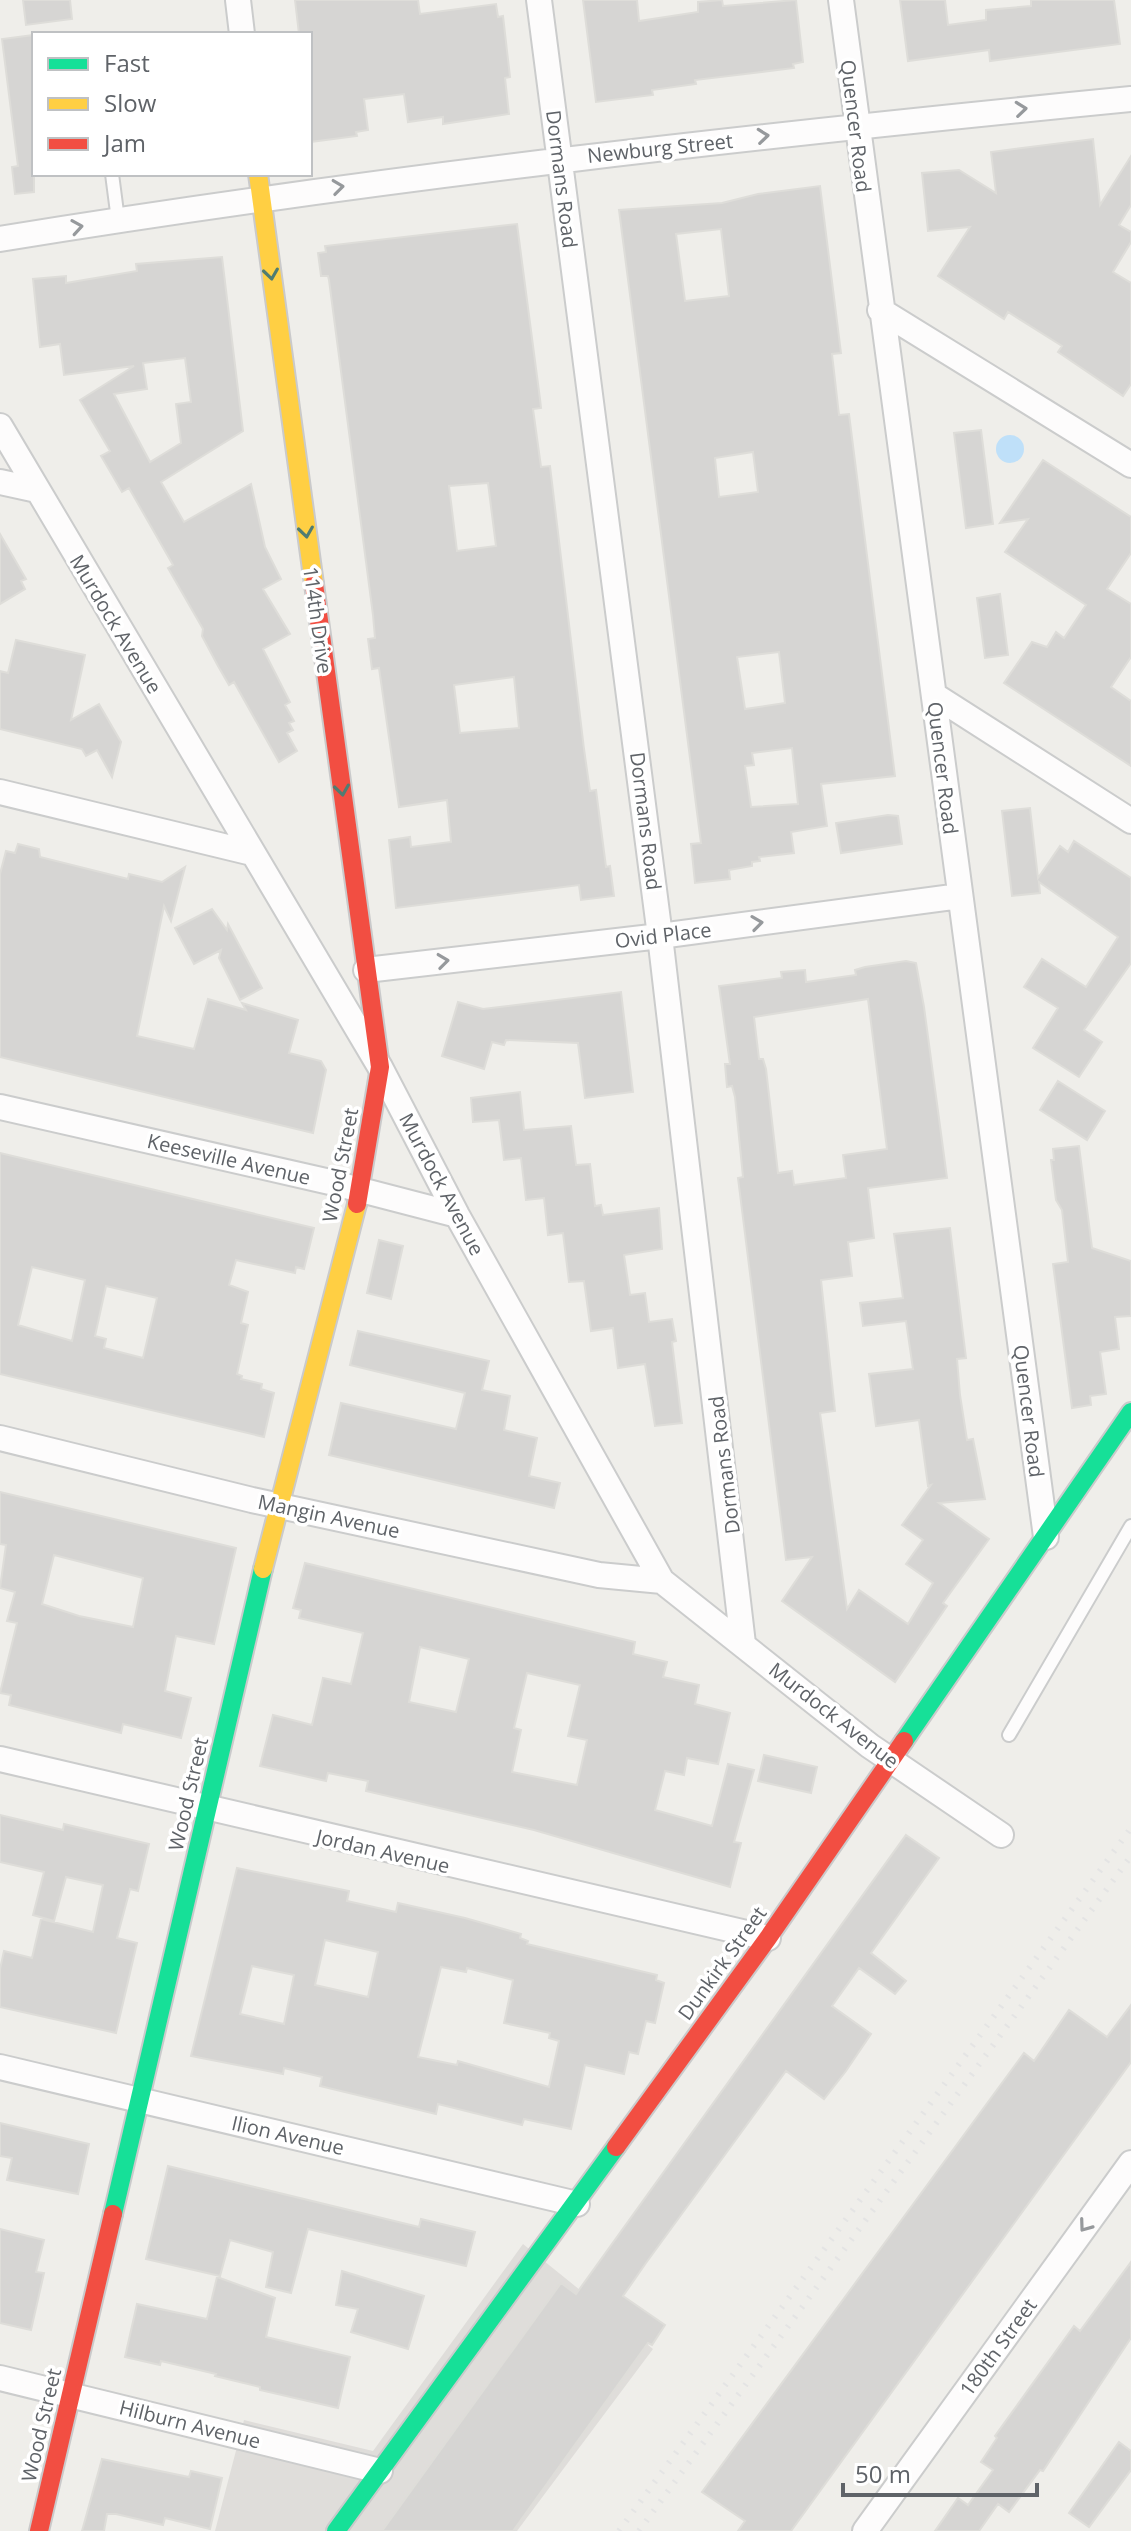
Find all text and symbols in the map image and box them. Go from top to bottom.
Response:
legend [32,32,312,176]
text: Fast [104,46,150,79]
street label: Quencer Road [834,58,878,194]
text: Slow [104,86,157,119]
one-way arrow [1015,101,1028,118]
street label: Dormans Road [540,108,584,250]
text: Jam [102,126,146,159]
street label: Newburg Street [586,127,734,169]
one-way arrow [757,128,770,145]
one-way arrow [332,179,345,196]
one-way arrow [70,219,84,236]
one-way arrow [262,268,279,281]
one-way arrow [297,525,314,539]
street label: Murdock Avenue [64,549,168,699]
street label: 114th Drive [297,565,339,675]
street label: Quencer Road [921,700,965,836]
street label: Dormans Road [624,750,668,892]
one-way arrow [333,784,350,797]
one-way arrow [750,915,764,932]
street label: Ovid Place [613,916,713,954]
one-way arrow [437,953,450,970]
street label: Wood Street [316,1106,364,1224]
street label: Murdock Avenue [393,1108,491,1260]
street label: Keeseville Avenue [145,1127,313,1191]
street label: Quencer Road [1007,1343,1051,1479]
street label: Dormans Road [702,1394,746,1536]
street label: Mangin Avenue [256,1488,402,1544]
street label: Murdock Avenue [764,1656,904,1774]
street label: Wood Street [162,1735,214,1853]
street label: Jordan Avenue [312,1822,452,1879]
street label: Dunkirk Street [672,1901,772,2025]
street label: Ilion Avenue [229,2109,347,2161]
one-way arrow [1080,2217,1095,2232]
street label: 180th Street [953,2293,1043,2401]
street label: Wood Street [15,2366,67,2484]
street label: Hilburn Avenue [117,2393,263,2455]
scale bar [843,2447,1037,2497]
text: 50 m [855,2457,911,2490]

